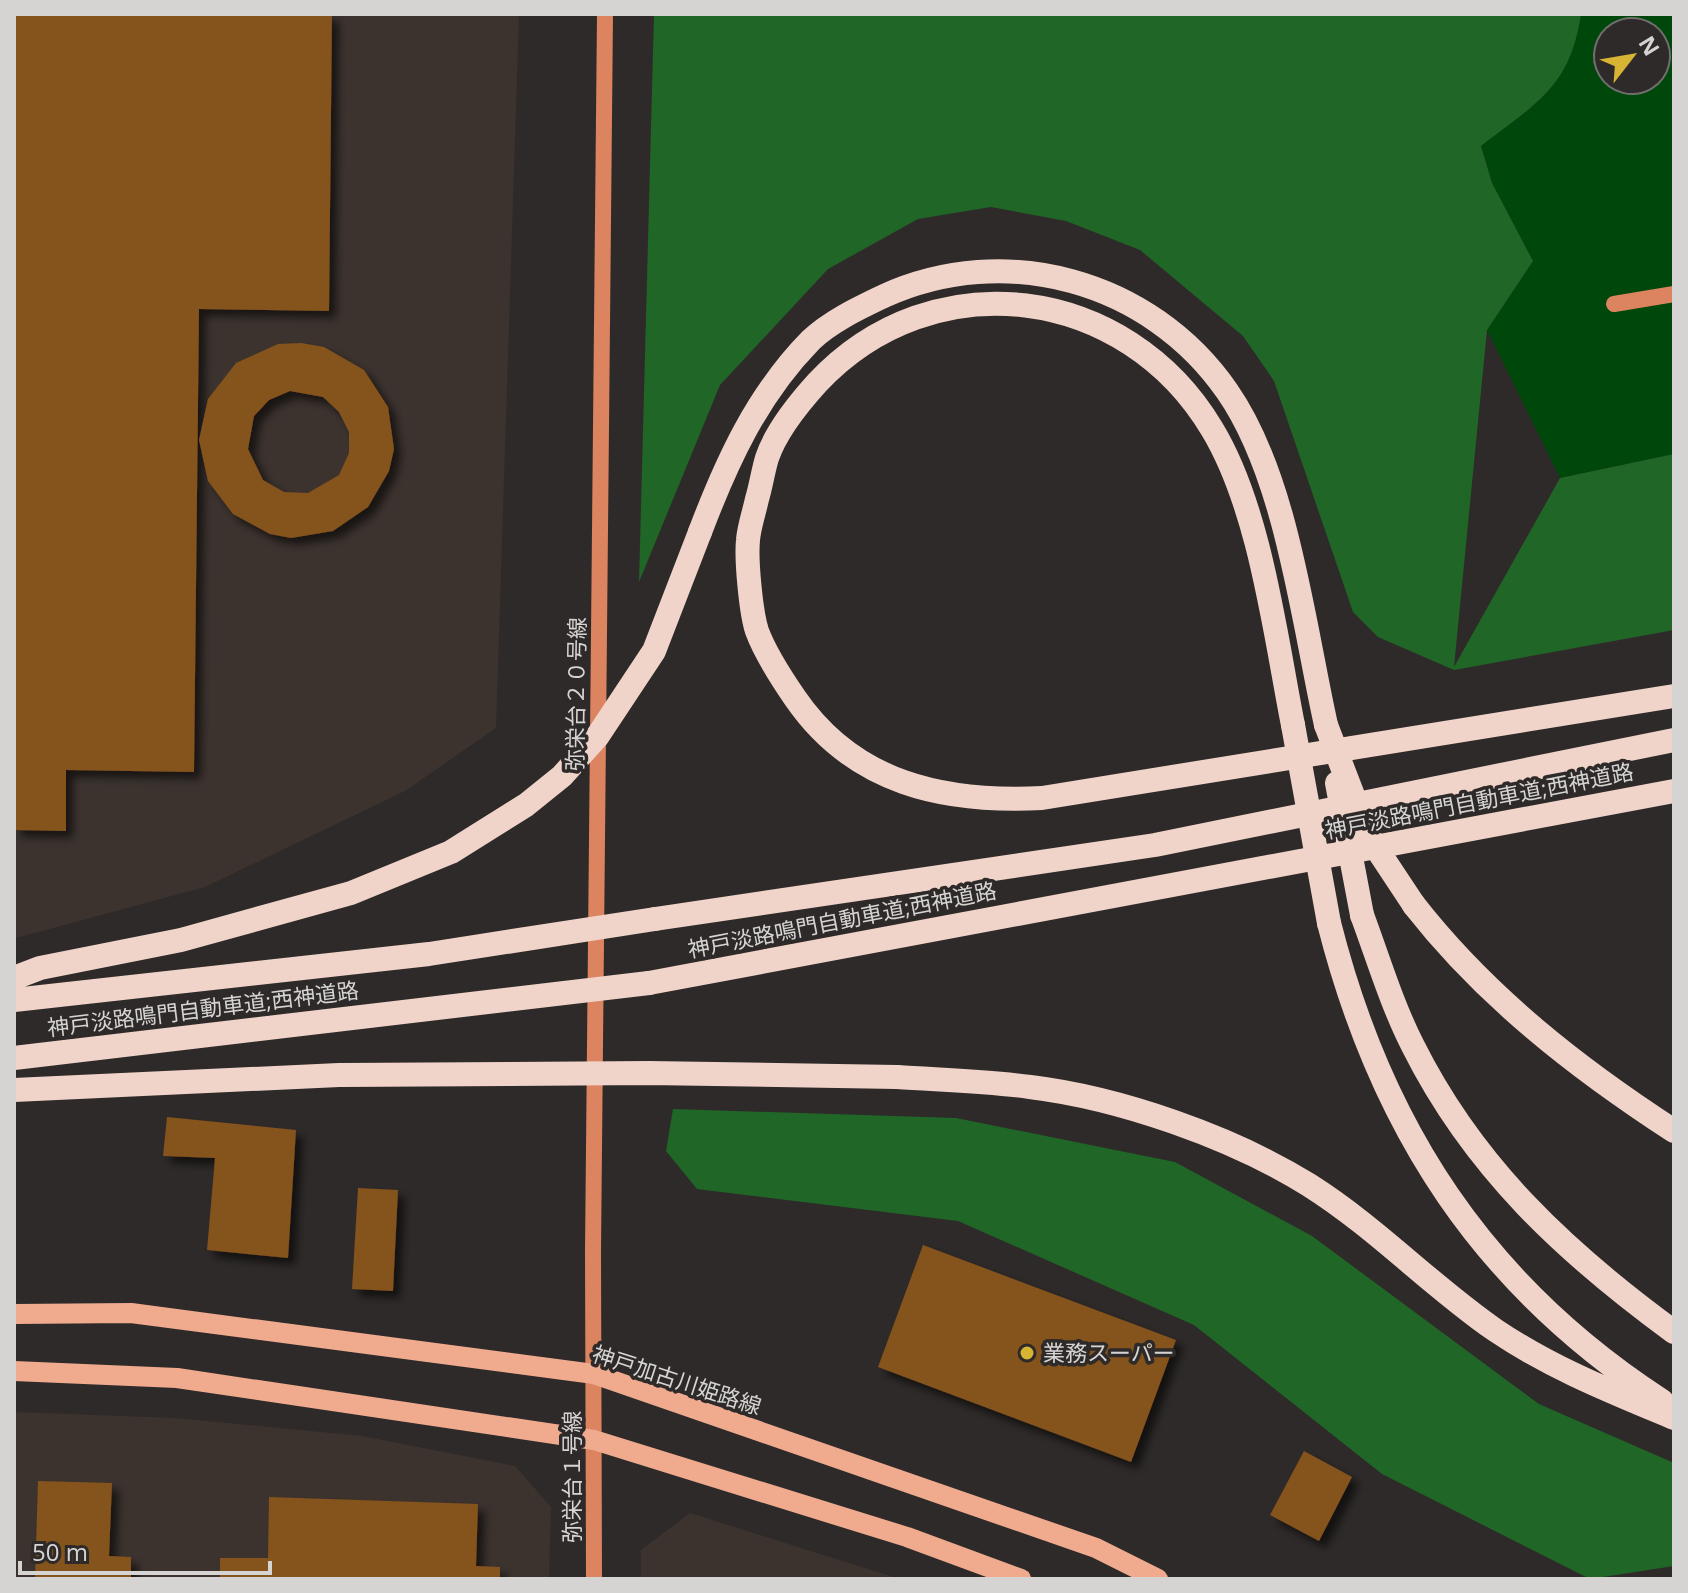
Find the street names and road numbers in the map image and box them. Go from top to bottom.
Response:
street label: 弥栄台２０号線 [559,617,591,771]
street label: 神戸淡路鳴門自動車道;西神道路 [1322,755,1636,845]
street label: 神戸淡路鳴門自動車道;西神道路 [685,874,999,964]
street label: 神戸淡路鳴門自動車道;西神道路 [45,974,360,1042]
street label: 神戸加古川姫路線 [589,1338,766,1421]
street label: 弥栄台１号線 [556,1411,586,1543]

